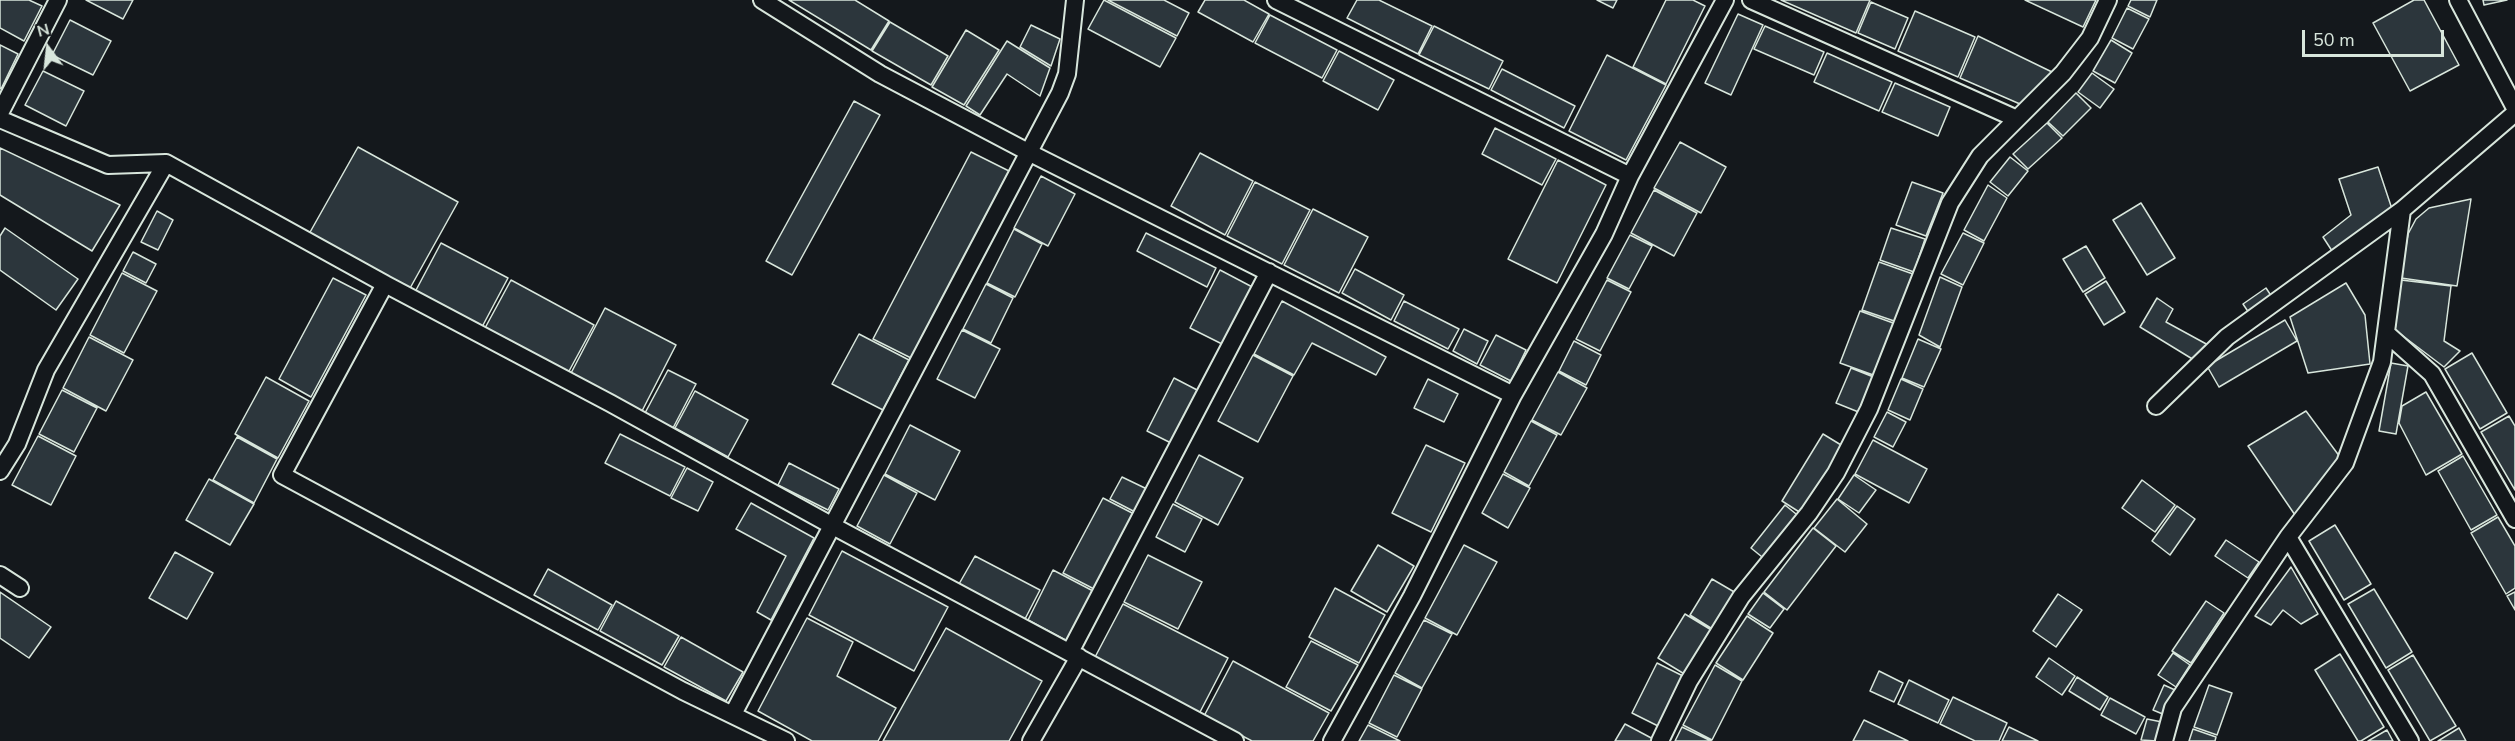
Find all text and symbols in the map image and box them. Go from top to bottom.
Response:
north arrow [18,18,78,78]
text: N [35,18,52,43]
scale bar [2305,18,2448,56]
text: 50 m [2313,28,2355,52]

